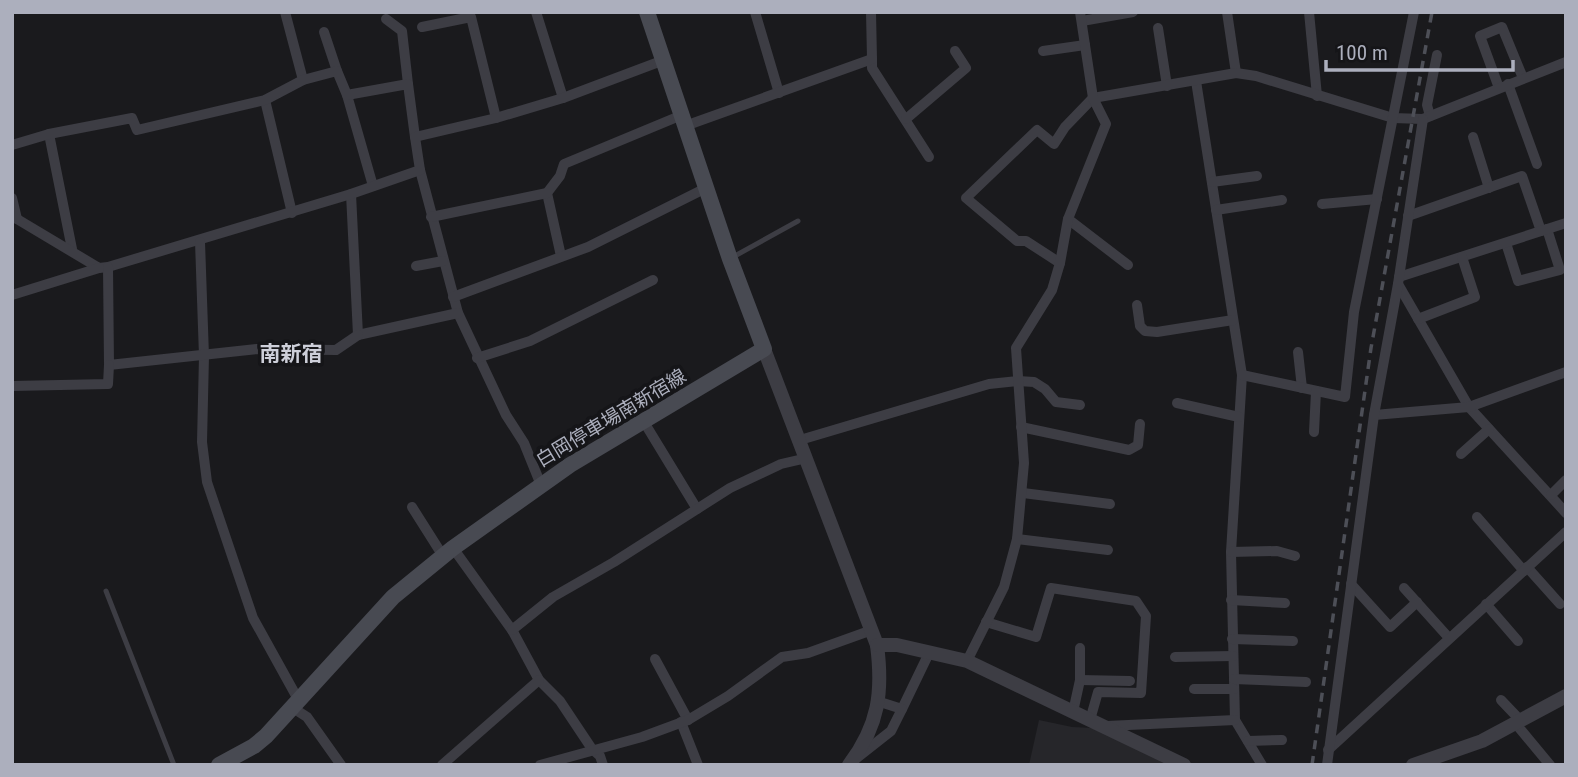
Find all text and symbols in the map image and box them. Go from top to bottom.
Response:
scale bar [1326,28,1513,72]
text: 100 m [1336,41,1388,65]
district label: 南新宿 [260,342,323,366]
street label: 白岡停車場南新宿線 [532,364,690,472]

